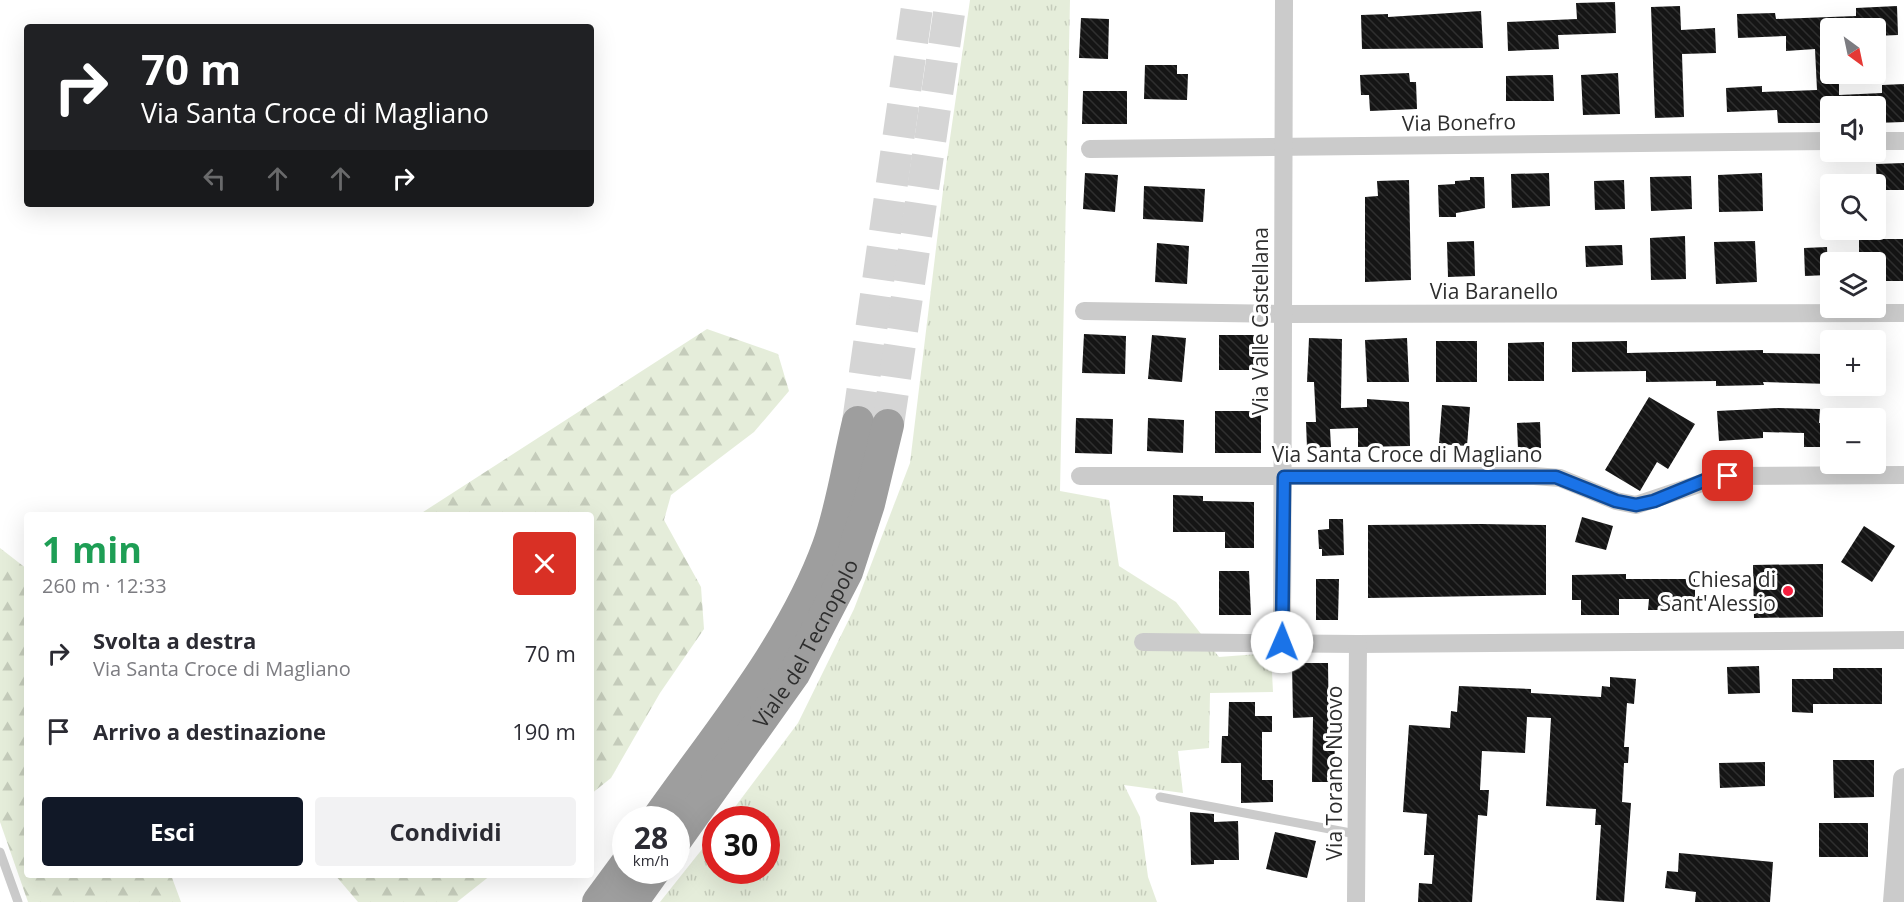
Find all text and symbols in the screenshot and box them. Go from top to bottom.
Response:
north arrow [1820,18,1886,84]
map controls [1820,18,1886,474]
text: 70 m [141,40,241,97]
icon: right [42,48,120,126]
text: Via Santa Croce di Magliano [141,94,489,131]
button: sound [1820,96,1886,162]
street label: Via Bonefro [1402,107,1516,137]
icon: left [198,162,231,195]
icon: ahead [261,162,294,195]
icon: ahead [324,162,357,195]
icon: right [387,162,420,195]
button: search [1820,174,1886,240]
street label: Via Valle Castellana [1246,227,1274,415]
button: layers [1820,252,1886,318]
street label: Via Baranello [1430,277,1558,305]
button: + [1820,330,1886,396]
button: − [1820,408,1886,474]
street label: Via Santa Croce di Magliano [1272,440,1542,468]
pin [1702,450,1753,501]
icon: arrive [1711,459,1744,492]
text: 1 min [42,525,142,574]
button: close [513,532,576,595]
street label: Viale del Tecnopolo [746,556,864,733]
place label: Chiesa di Sant'Alessio [1660,565,1776,617]
text: 260 m · 12:33 [42,572,167,599]
marker: Chiesa di Sant'Alessio [1781,584,1795,598]
position arrow [1250,610,1314,674]
text: Svolta a destra [93,625,256,655]
icon: right [42,637,75,670]
text: 70 m [525,638,576,668]
text: Via Santa Croce di Magliano [93,655,351,682]
street label: Via Torano Nuovo [1320,686,1348,860]
icon: arrive [42,715,75,748]
text: Arrivo a destinazione [93,716,326,746]
text: 190 m [512,716,576,746]
button: Esci [42,797,303,866]
button: Condividi [315,797,576,866]
speed limit sign: 30 [702,806,780,884]
text: 28 [634,817,668,858]
text: km/h [633,850,669,870]

